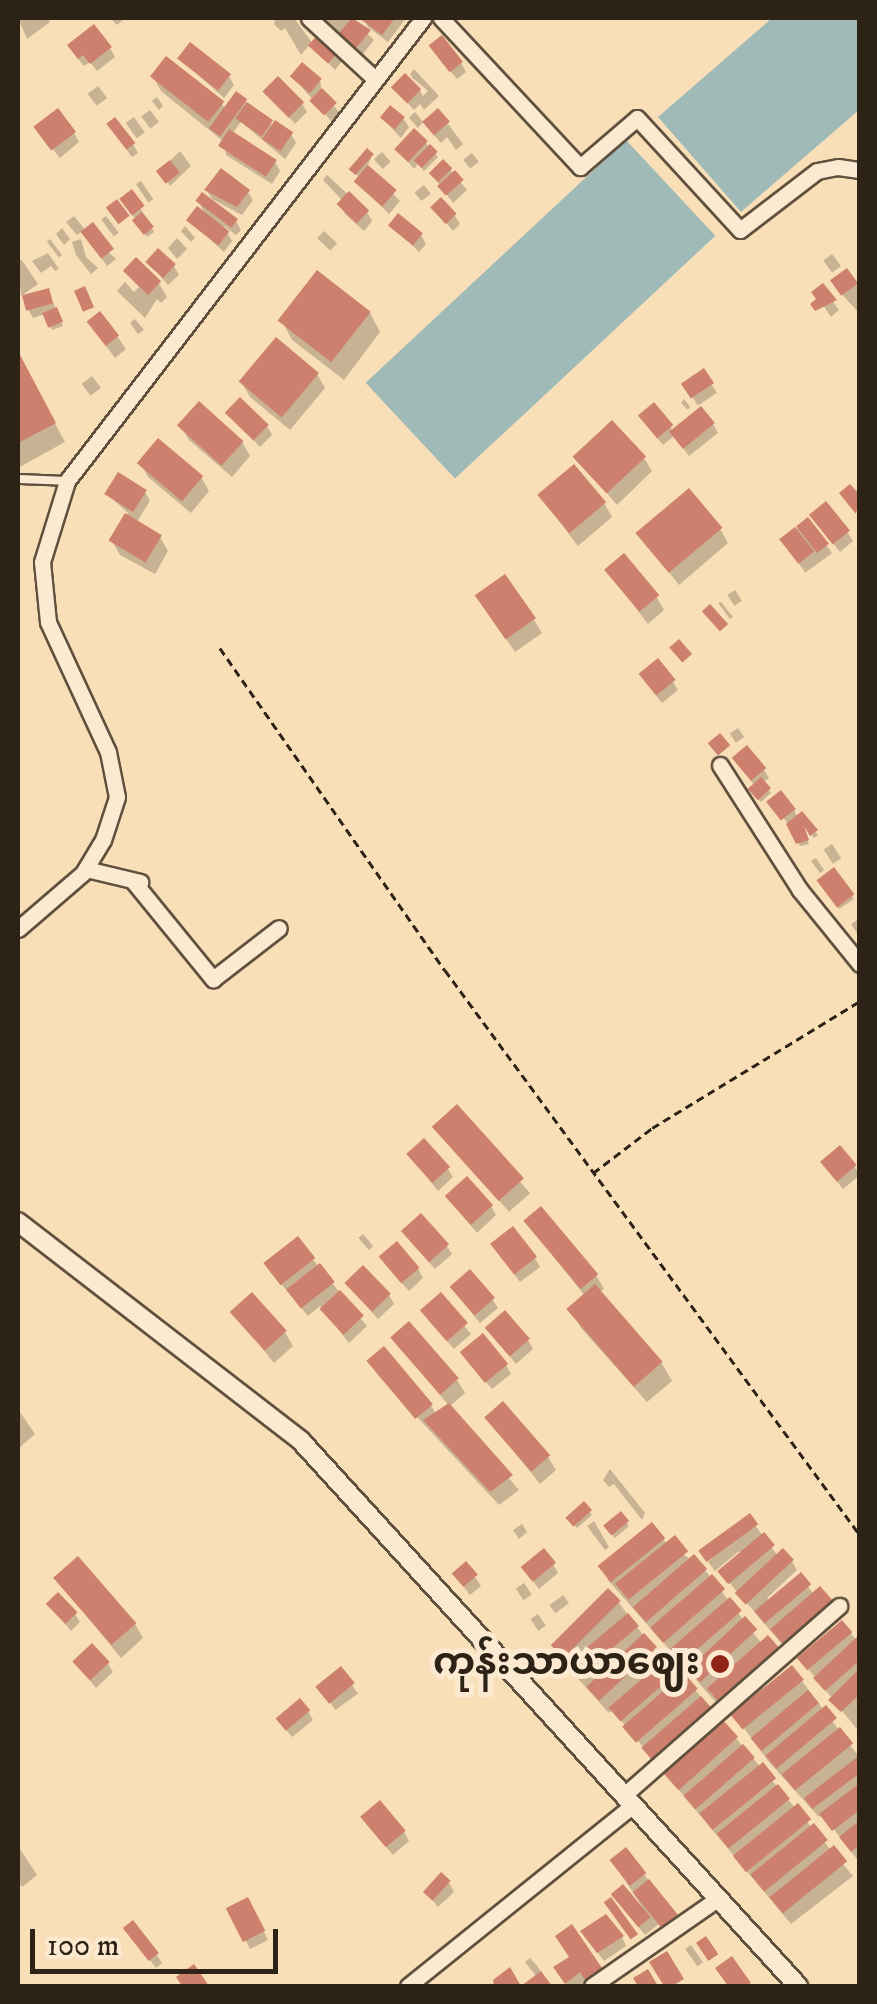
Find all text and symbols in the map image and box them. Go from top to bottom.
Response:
place label: ကုန်းသာယာဈေး [433,1641,700,1687]
marker: ကုန်းသာယာဈေး [709,1653,731,1675]
scale bar [35,1909,282,1971]
text: 100 m [47,1928,119,1965]

